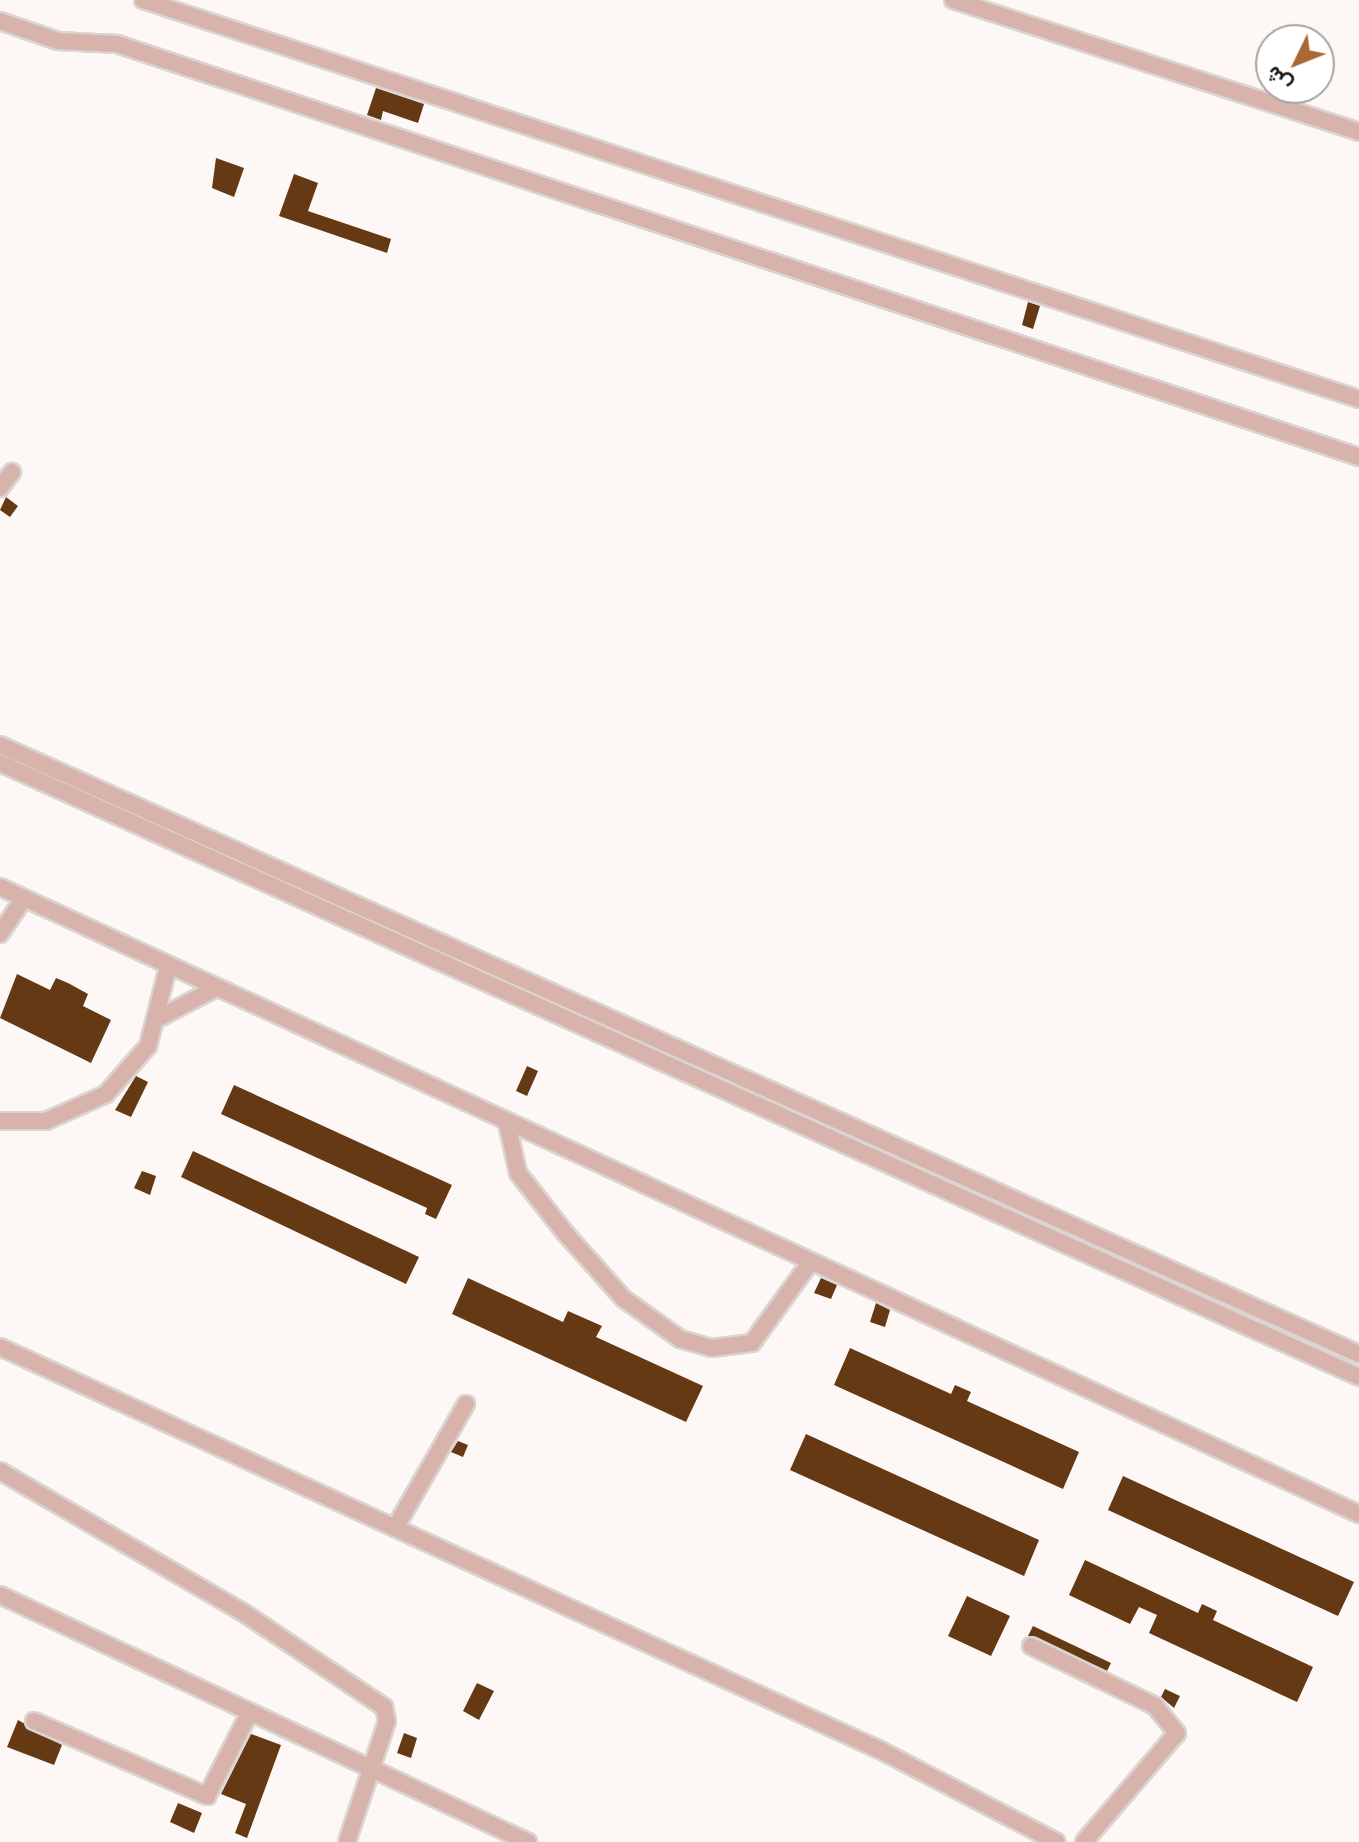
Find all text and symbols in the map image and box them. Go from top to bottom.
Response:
north arrow [1255,24,1335,104]
text: ش [1258,58,1300,100]

